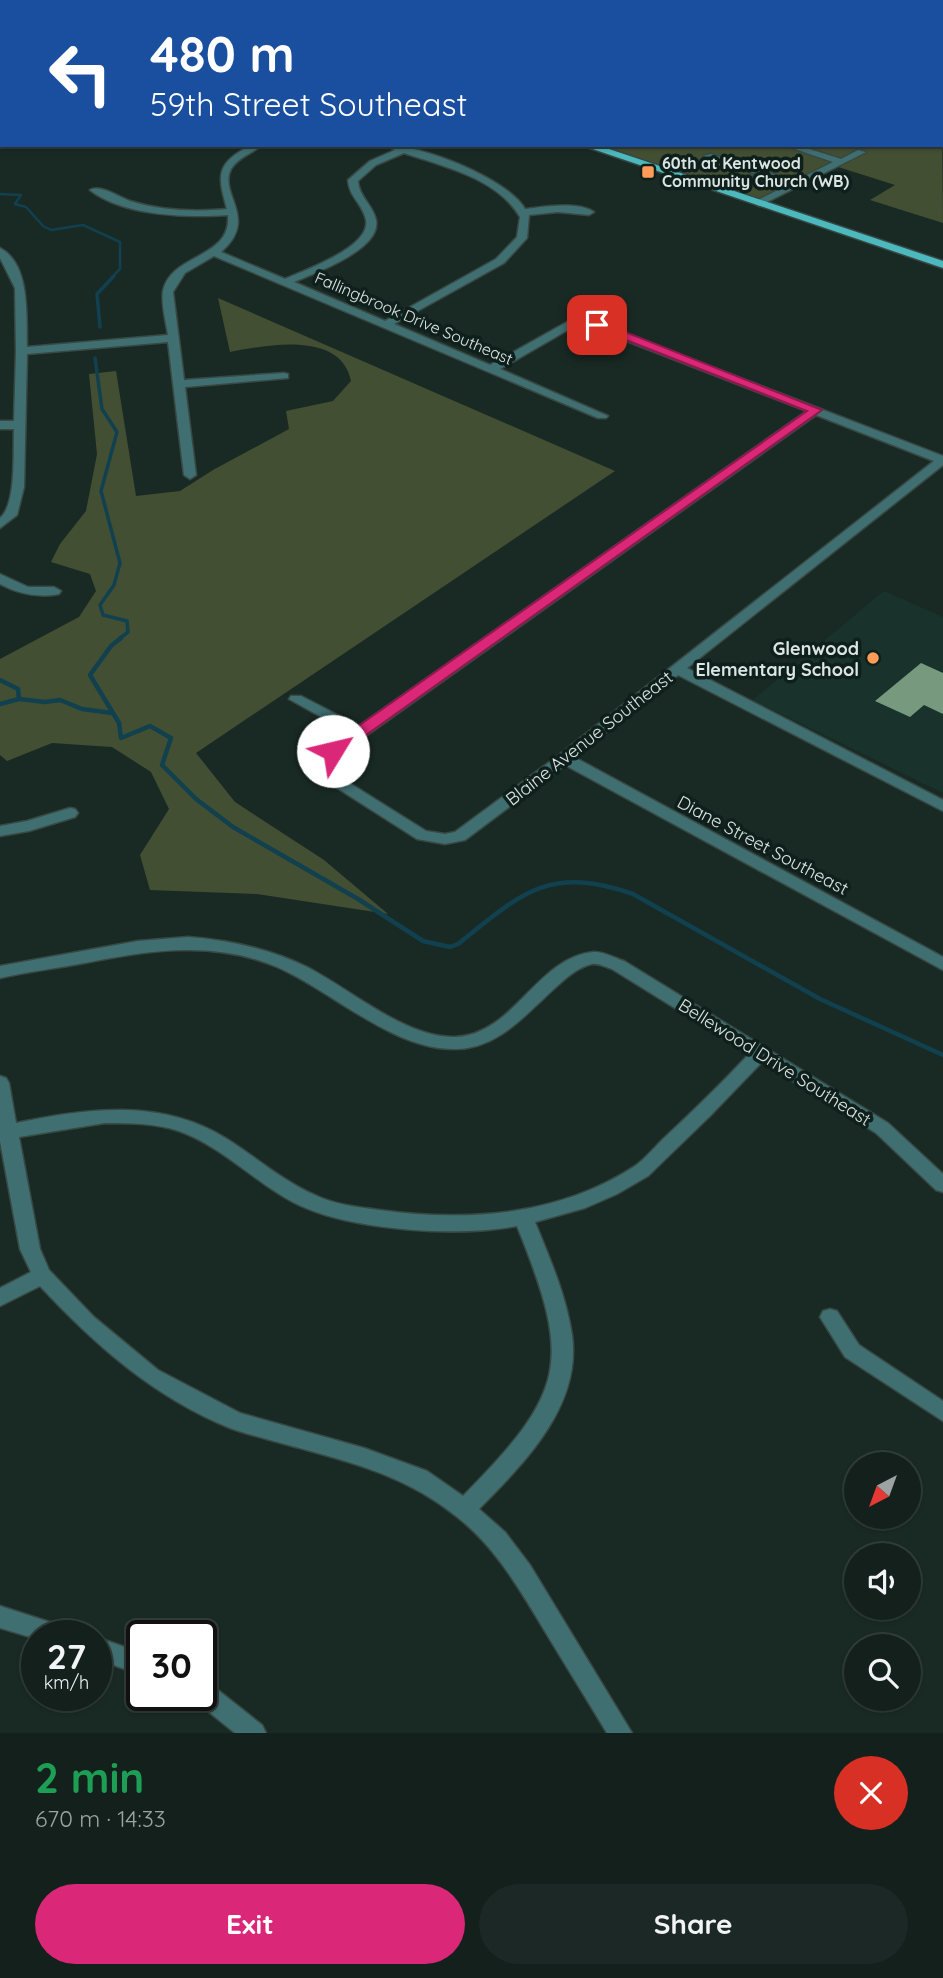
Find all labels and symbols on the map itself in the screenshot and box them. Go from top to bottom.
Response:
place label: 60th at Kentwood Community Church (WB) [662,153,849,191]
marker: 60th at Kentwood Community Church (WB) [640,164,656,180]
street label: Fallingbrook Drive Southeast [312,267,516,369]
pin [567,295,627,355]
place label: Glenwood Elementary School [695,637,859,681]
marker: Glenwood Elementary School [865,650,881,666]
street label: Blaine Avenue Southeast [501,666,677,810]
position arrow [296,714,370,788]
street label: Diane Street Southeast [673,790,853,900]
street label: Bellewood Drive Southeast [674,993,876,1131]
north arrow [844,1452,920,1530]
speed limit sign: 30 [126,1620,217,1711]

